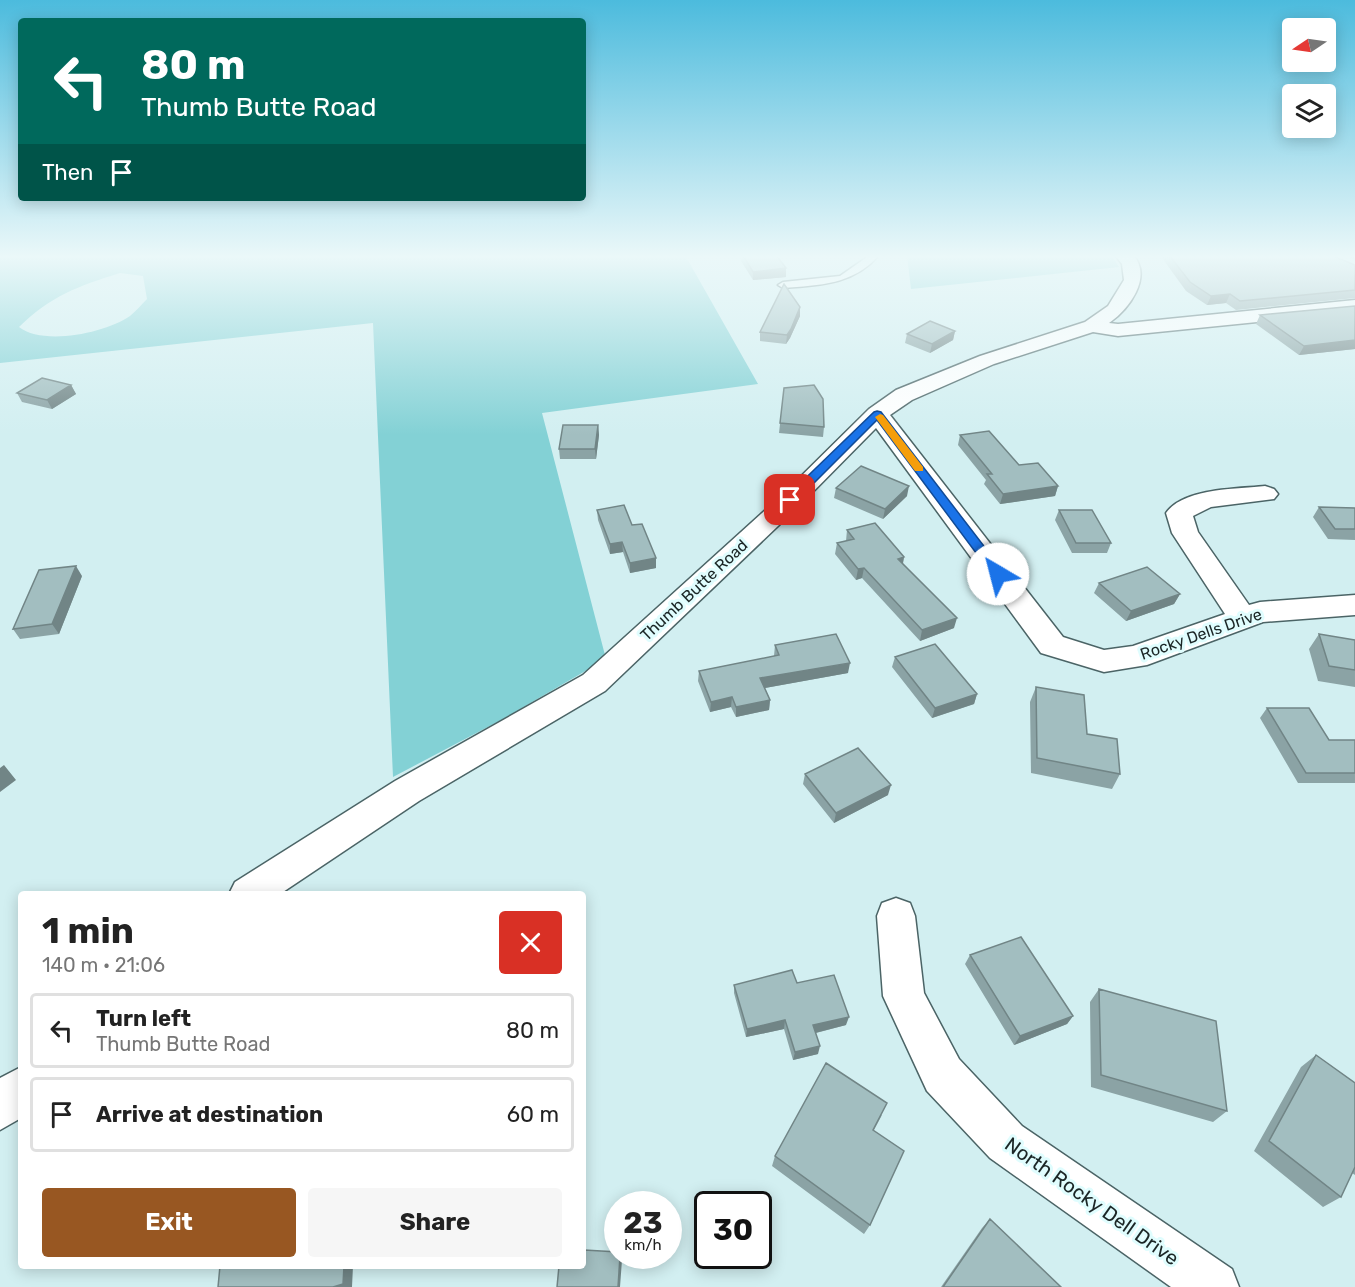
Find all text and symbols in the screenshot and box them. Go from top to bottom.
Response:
north arrow [1282,18,1336,72]
map controls [1282,18,1336,138]
text: 80 m [141,40,245,90]
icon: left [42,42,120,120]
button: layers [1282,84,1336,138]
text: Thumb Butte Road [141,91,377,123]
icon: arrive [105,156,138,189]
text: Then [42,159,93,186]
pin [764,474,815,525]
icon: arrive [773,483,806,516]
street label: Thumb Butte Road [636,535,752,645]
position arrow [966,542,1030,606]
street label: Rocky Dells Drive [1138,604,1264,664]
text: 1 min [42,909,134,952]
button: close [499,911,562,974]
text: 140 m · 21:06 [42,953,165,977]
text: Turn left [96,1005,191,1032]
icon: left [45,1014,78,1047]
text: 80 m [506,1017,559,1044]
text: Thumb Butte Road [96,1032,271,1056]
icon: arrive [45,1098,78,1131]
text: Arrive at destination [96,1101,323,1128]
text: 60 m [507,1101,559,1128]
street label: North Rocky Dell Drive [1000,1132,1184,1270]
button: Exit [42,1188,296,1257]
button: Share [308,1188,562,1257]
speed limit sign: 30 [694,1191,772,1269]
text: 23 [623,1205,663,1241]
text: km/h [624,1236,662,1254]

